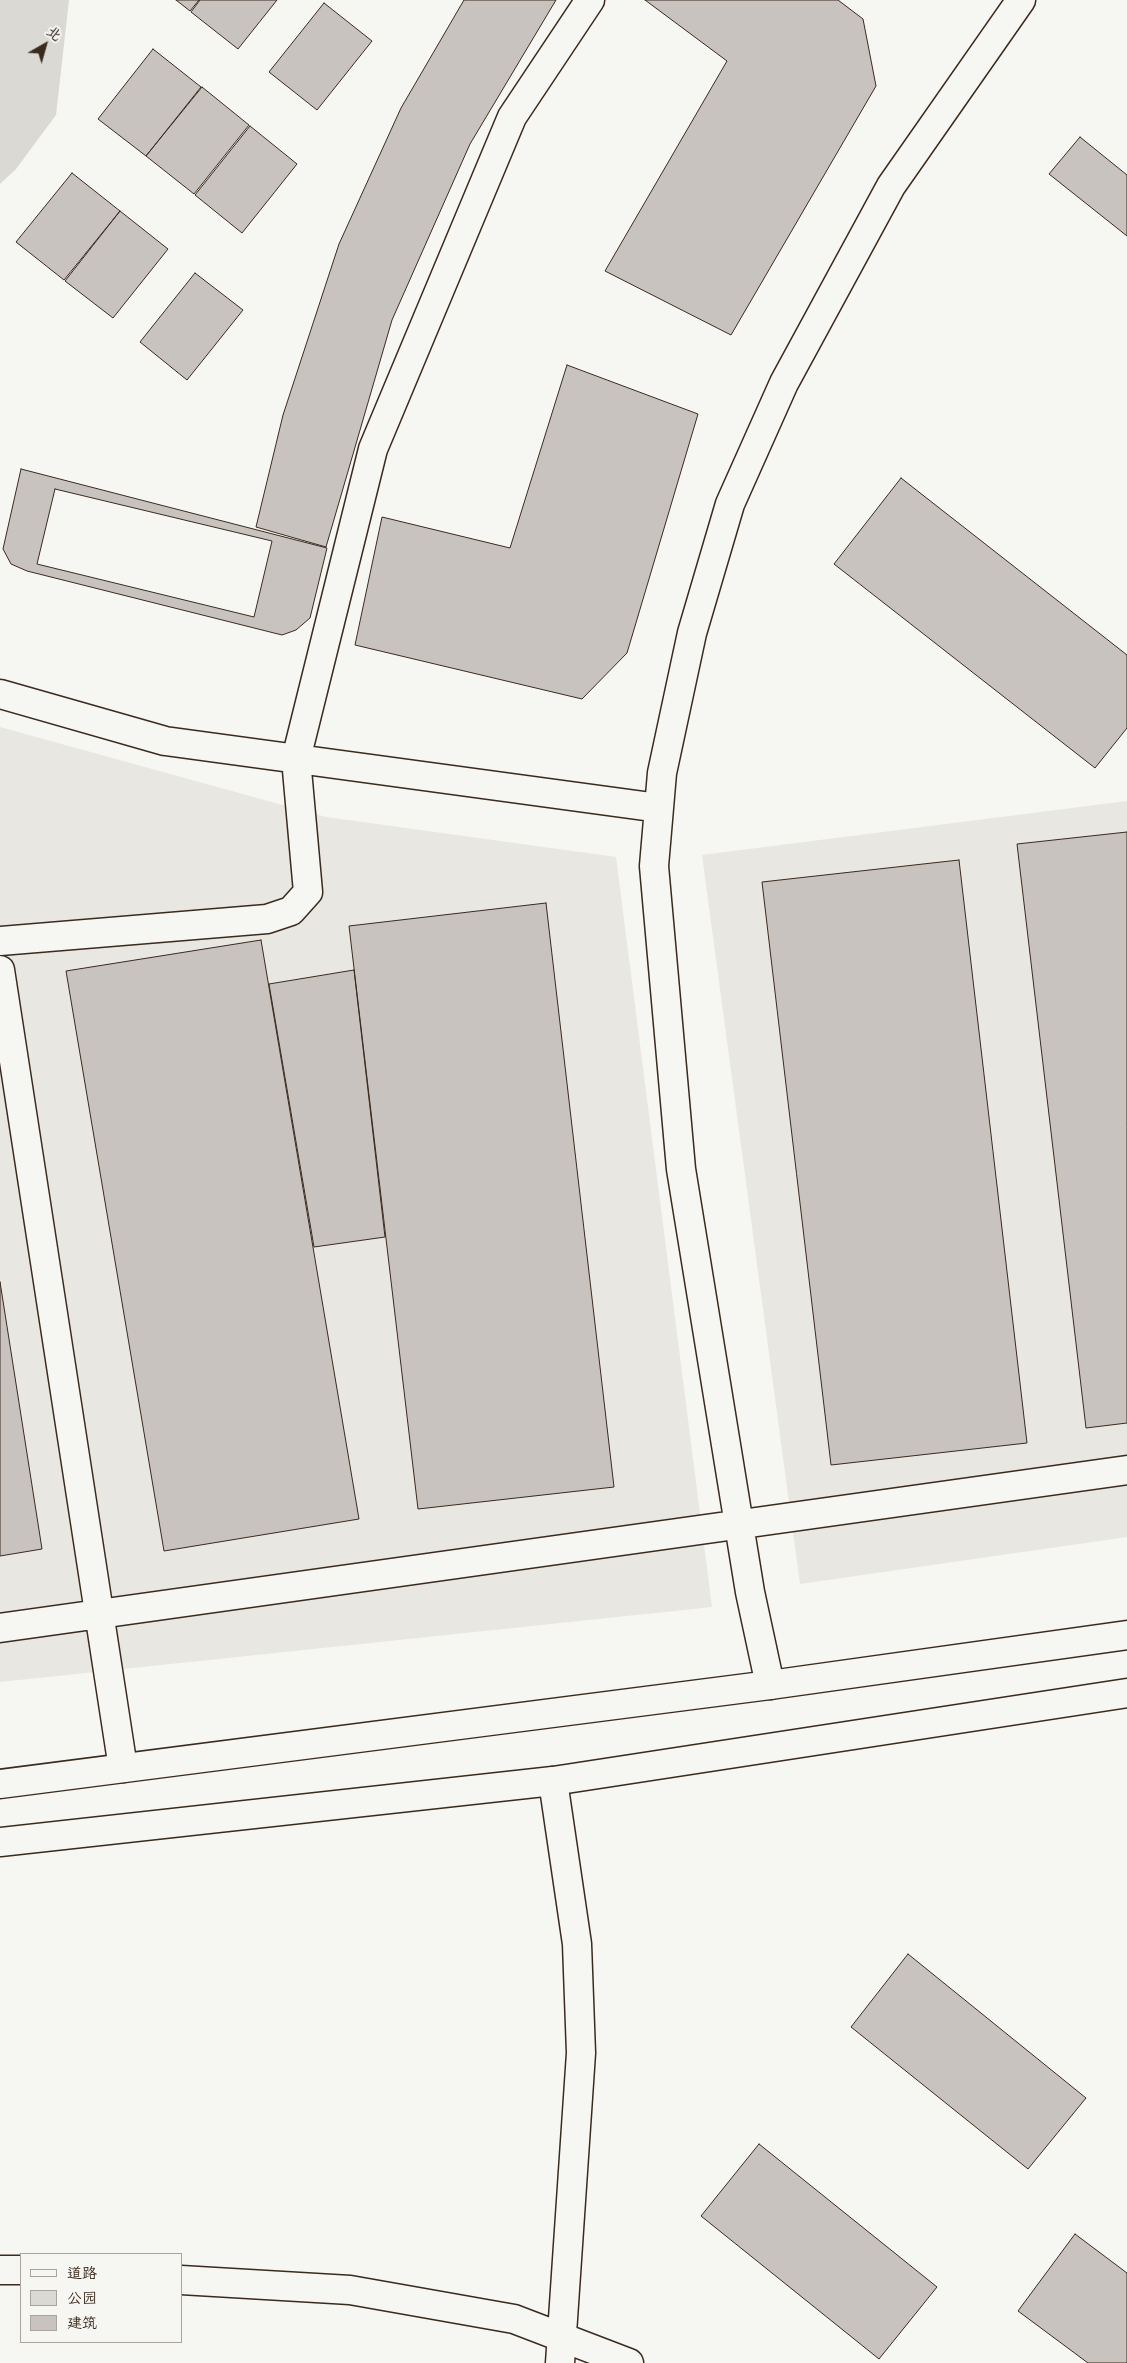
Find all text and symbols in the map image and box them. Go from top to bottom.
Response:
north arrow [20,20,70,70]
text: 北 [43,21,66,45]
legend [20,2253,182,2343]
text: 道路 [67,2262,97,2283]
text: 公园 [67,2287,97,2308]
text: 建筑 [67,2312,97,2333]

